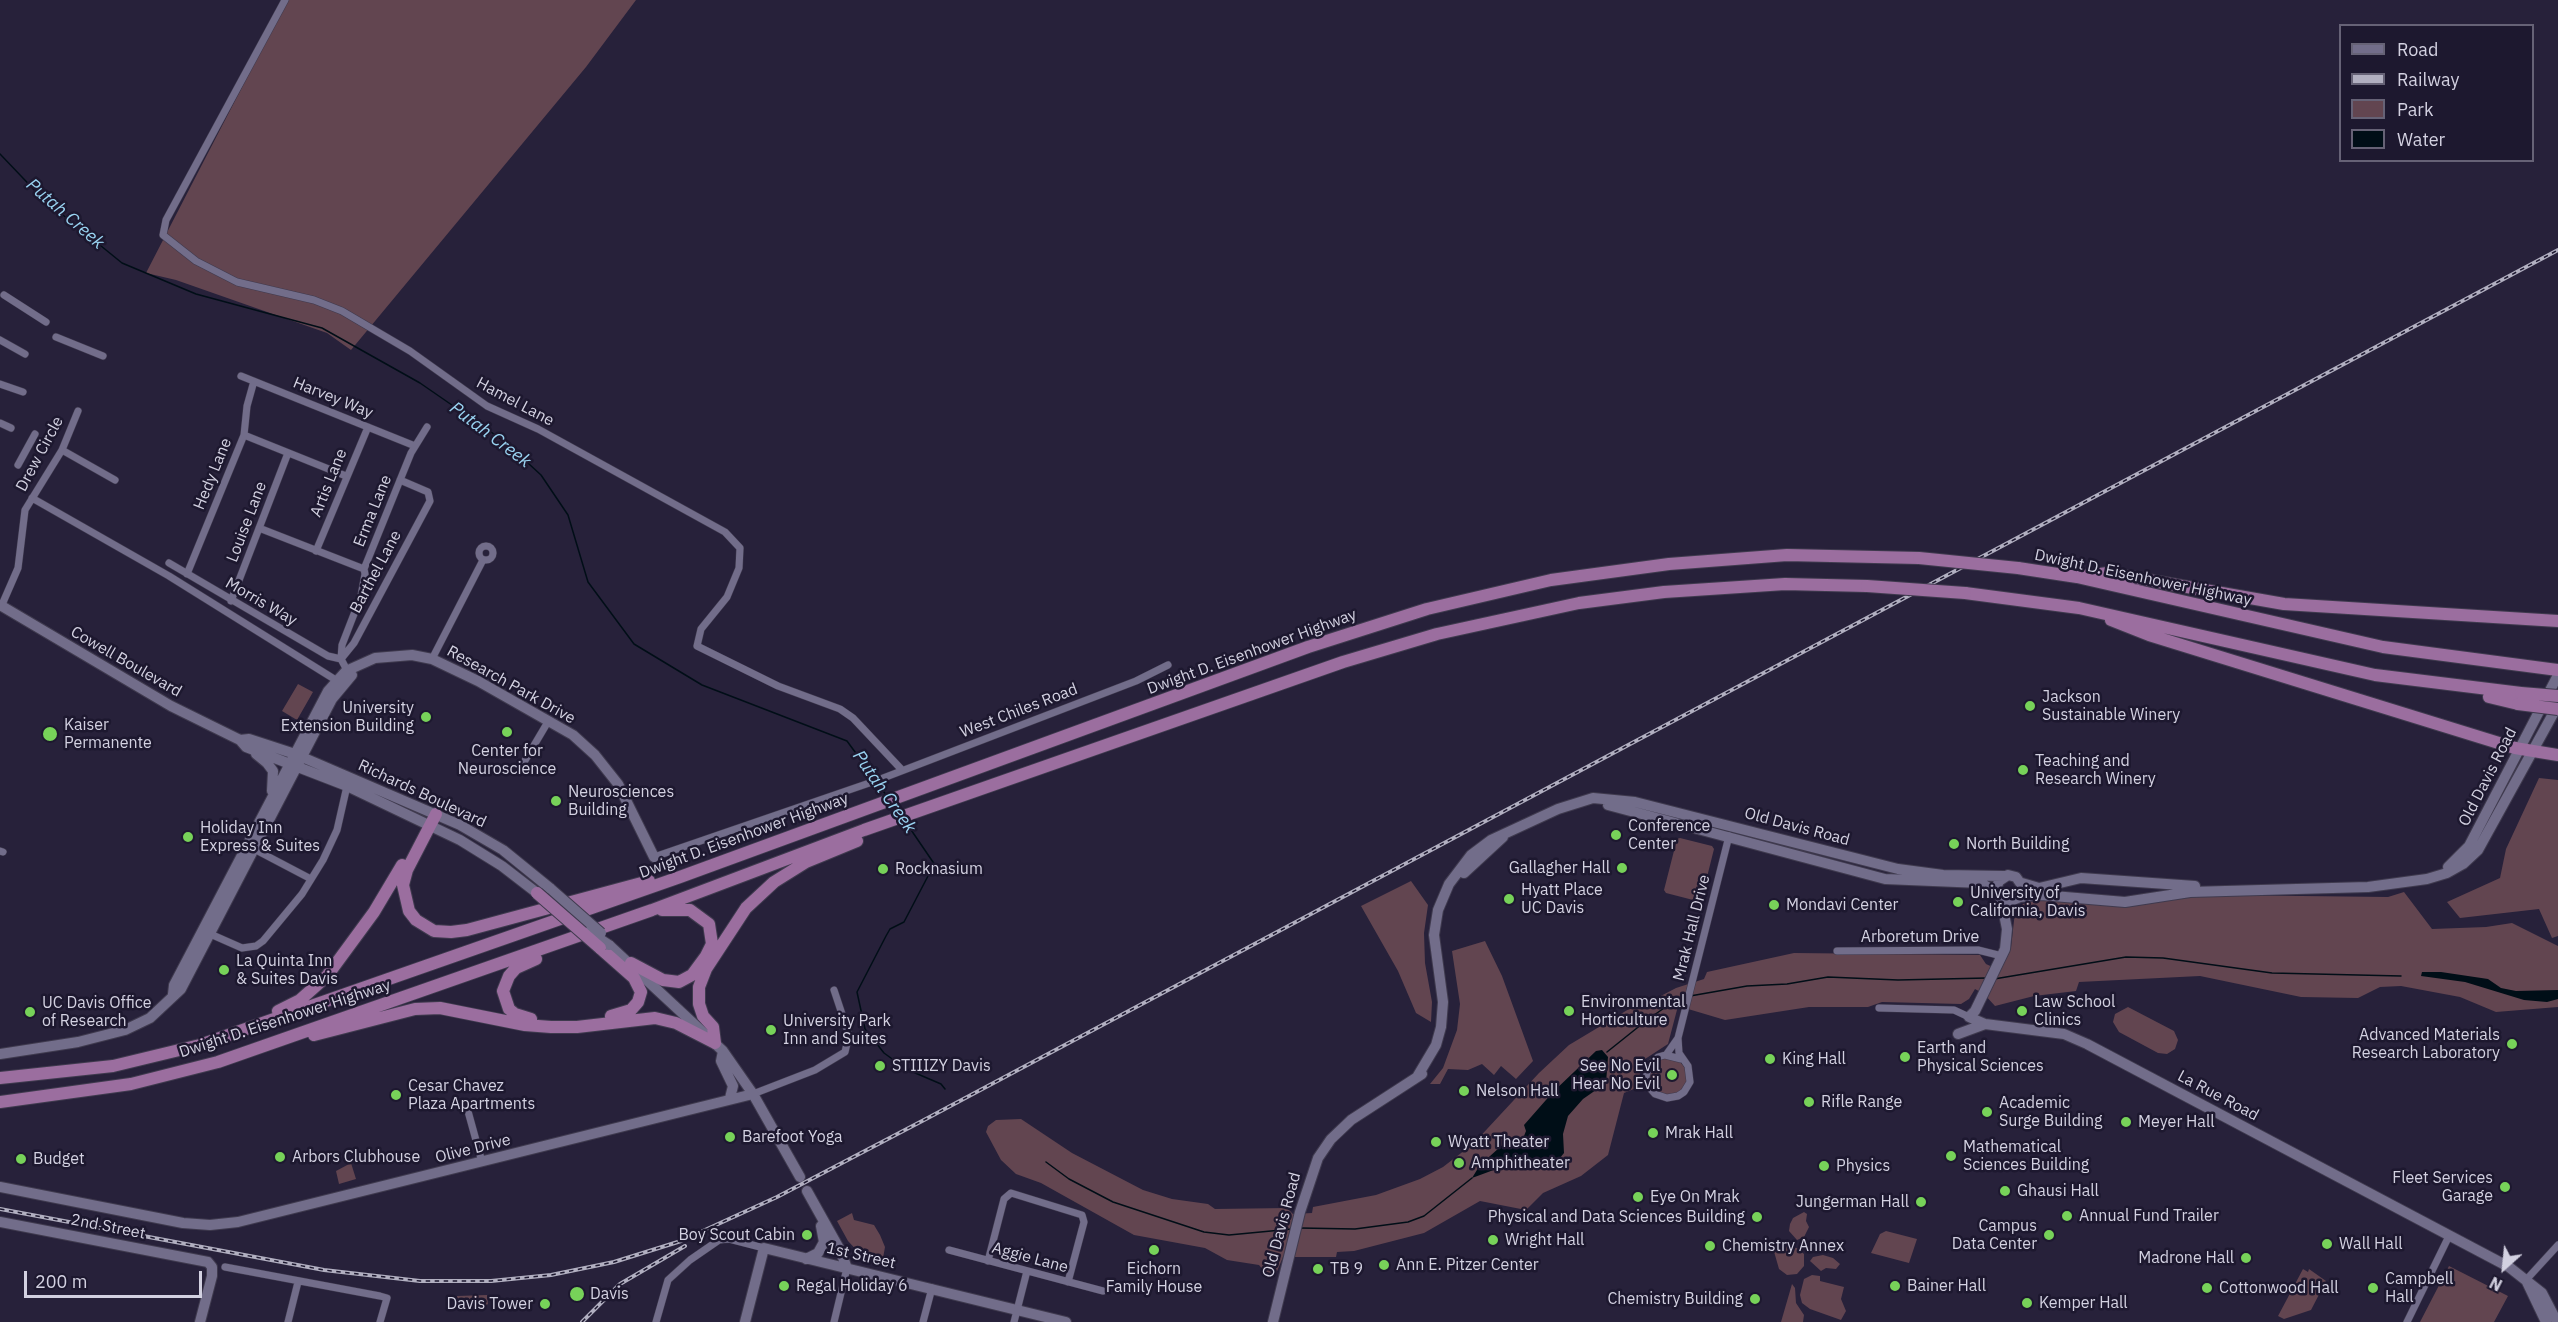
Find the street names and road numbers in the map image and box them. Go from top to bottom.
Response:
street label: Harvey Way [290,373,376,423]
street label: Hamel Lane [473,374,557,430]
street label: Drew Circle [12,413,68,495]
street label: Hedy Lane [190,435,236,513]
street label: Artis Lane [307,446,351,520]
street label: Erma Lane [350,472,396,550]
street label: Louise Lane [223,479,271,565]
street label: Barthel Lane [346,527,406,617]
street label: Dwight D. Eisenhower Highway [2033,546,2253,610]
street label: Morris Way [222,574,300,630]
street label: Dwight D. Eisenhower Highway [1145,605,1359,699]
street label: Cowell Boulevard [67,622,185,702]
street label: Research Park Drive [443,642,579,728]
street label: West Chiles Road [957,680,1081,742]
street label: Old Davis Road [2455,724,2521,830]
street label: Richards Boulevard [355,756,489,832]
street label: Dwight D. Eisenhower Highway [637,789,851,883]
street label: Old Davis Road [1742,804,1852,850]
street label: Mrak Hall Drive [1670,873,1714,983]
street label: Arboretum Drive [1861,927,1979,947]
street label: Dwight D. Eisenhower Highway [177,976,393,1062]
street label: La Rue Road [2174,1067,2262,1125]
street label: Olive Drive [433,1130,513,1168]
street label: Old Davis Road [1259,1170,1305,1280]
street label: 2nd Street [69,1210,147,1244]
street label: 1st Street [824,1239,898,1273]
street label: Aggie Lane [990,1239,1070,1277]

